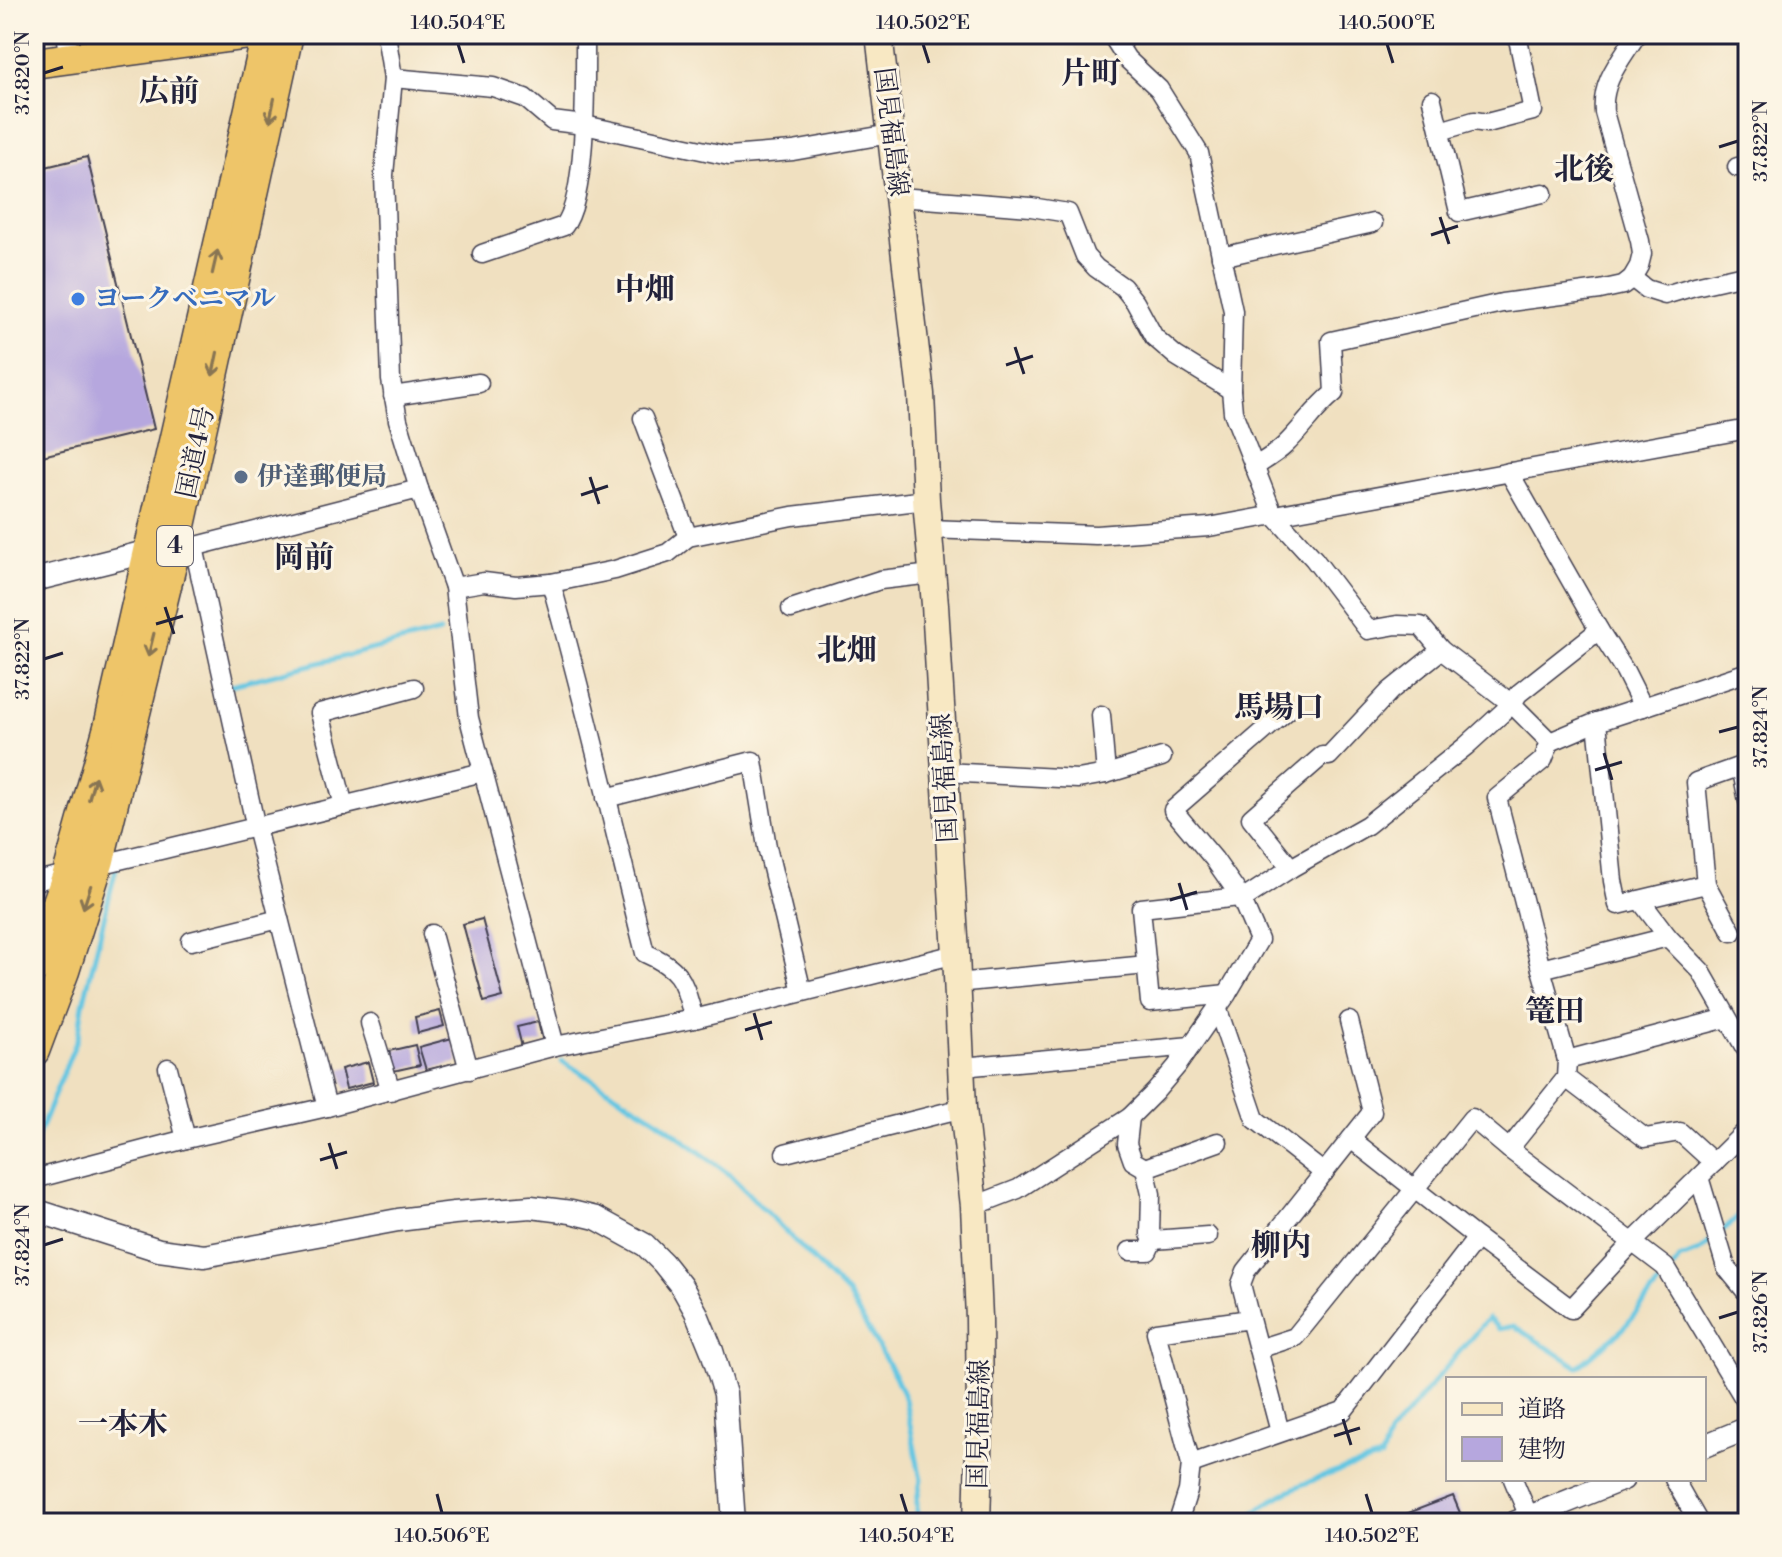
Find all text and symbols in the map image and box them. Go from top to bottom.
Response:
text: 140.504°E [411,11,505,36]
text: 140.502°E [876,11,970,36]
text: 140.500°E [1339,11,1435,36]
text: 37.820°N [11,31,36,115]
district label: 片町 [1061,55,1121,93]
street label: 国見福島線 [867,66,915,198]
district label: 広前 [139,73,199,111]
one-way arrow [264,97,279,123]
text: 37.822°N [1749,100,1774,182]
district label: 北後 [1554,151,1614,189]
one-way arrow [209,250,224,275]
district label: 中畑 [615,271,675,309]
place label: ヨークベニマル [94,283,276,315]
marker: ヨークベニマル [69,290,87,308]
one-way arrow [207,351,222,376]
street label: 国道4号 [171,403,221,501]
place label: 伊達郵便局 [257,461,387,493]
marker: 伊達郵便局 [232,468,250,486]
road number: 4 [157,526,193,566]
district label: 岡前 [274,539,334,577]
text: 37.822°N [11,618,36,700]
one-way arrow [143,631,158,657]
district label: 北畑 [817,632,877,670]
text: 37.824°N [1749,686,1774,768]
district label: 馬場口 [1234,689,1324,727]
street label: 国見福島線 [926,712,964,844]
one-way arrow [85,775,100,801]
one-way arrow [79,883,94,909]
district label: 篭田 [1525,993,1585,1031]
text: 37.824°N [11,1204,36,1286]
district label: 柳内 [1251,1227,1311,1265]
text: 37.826°N [1749,1271,1774,1353]
street label: 国見福島線 [962,1359,996,1489]
legend [1446,1377,1706,1481]
text: 道路 [1518,1395,1566,1425]
district label: 一本木 [78,1406,168,1444]
text: 建物 [1518,1435,1566,1465]
text: 140.506°E [395,1524,489,1549]
text: 140.504°E [860,1524,954,1549]
text: 140.502°E [1325,1524,1419,1549]

